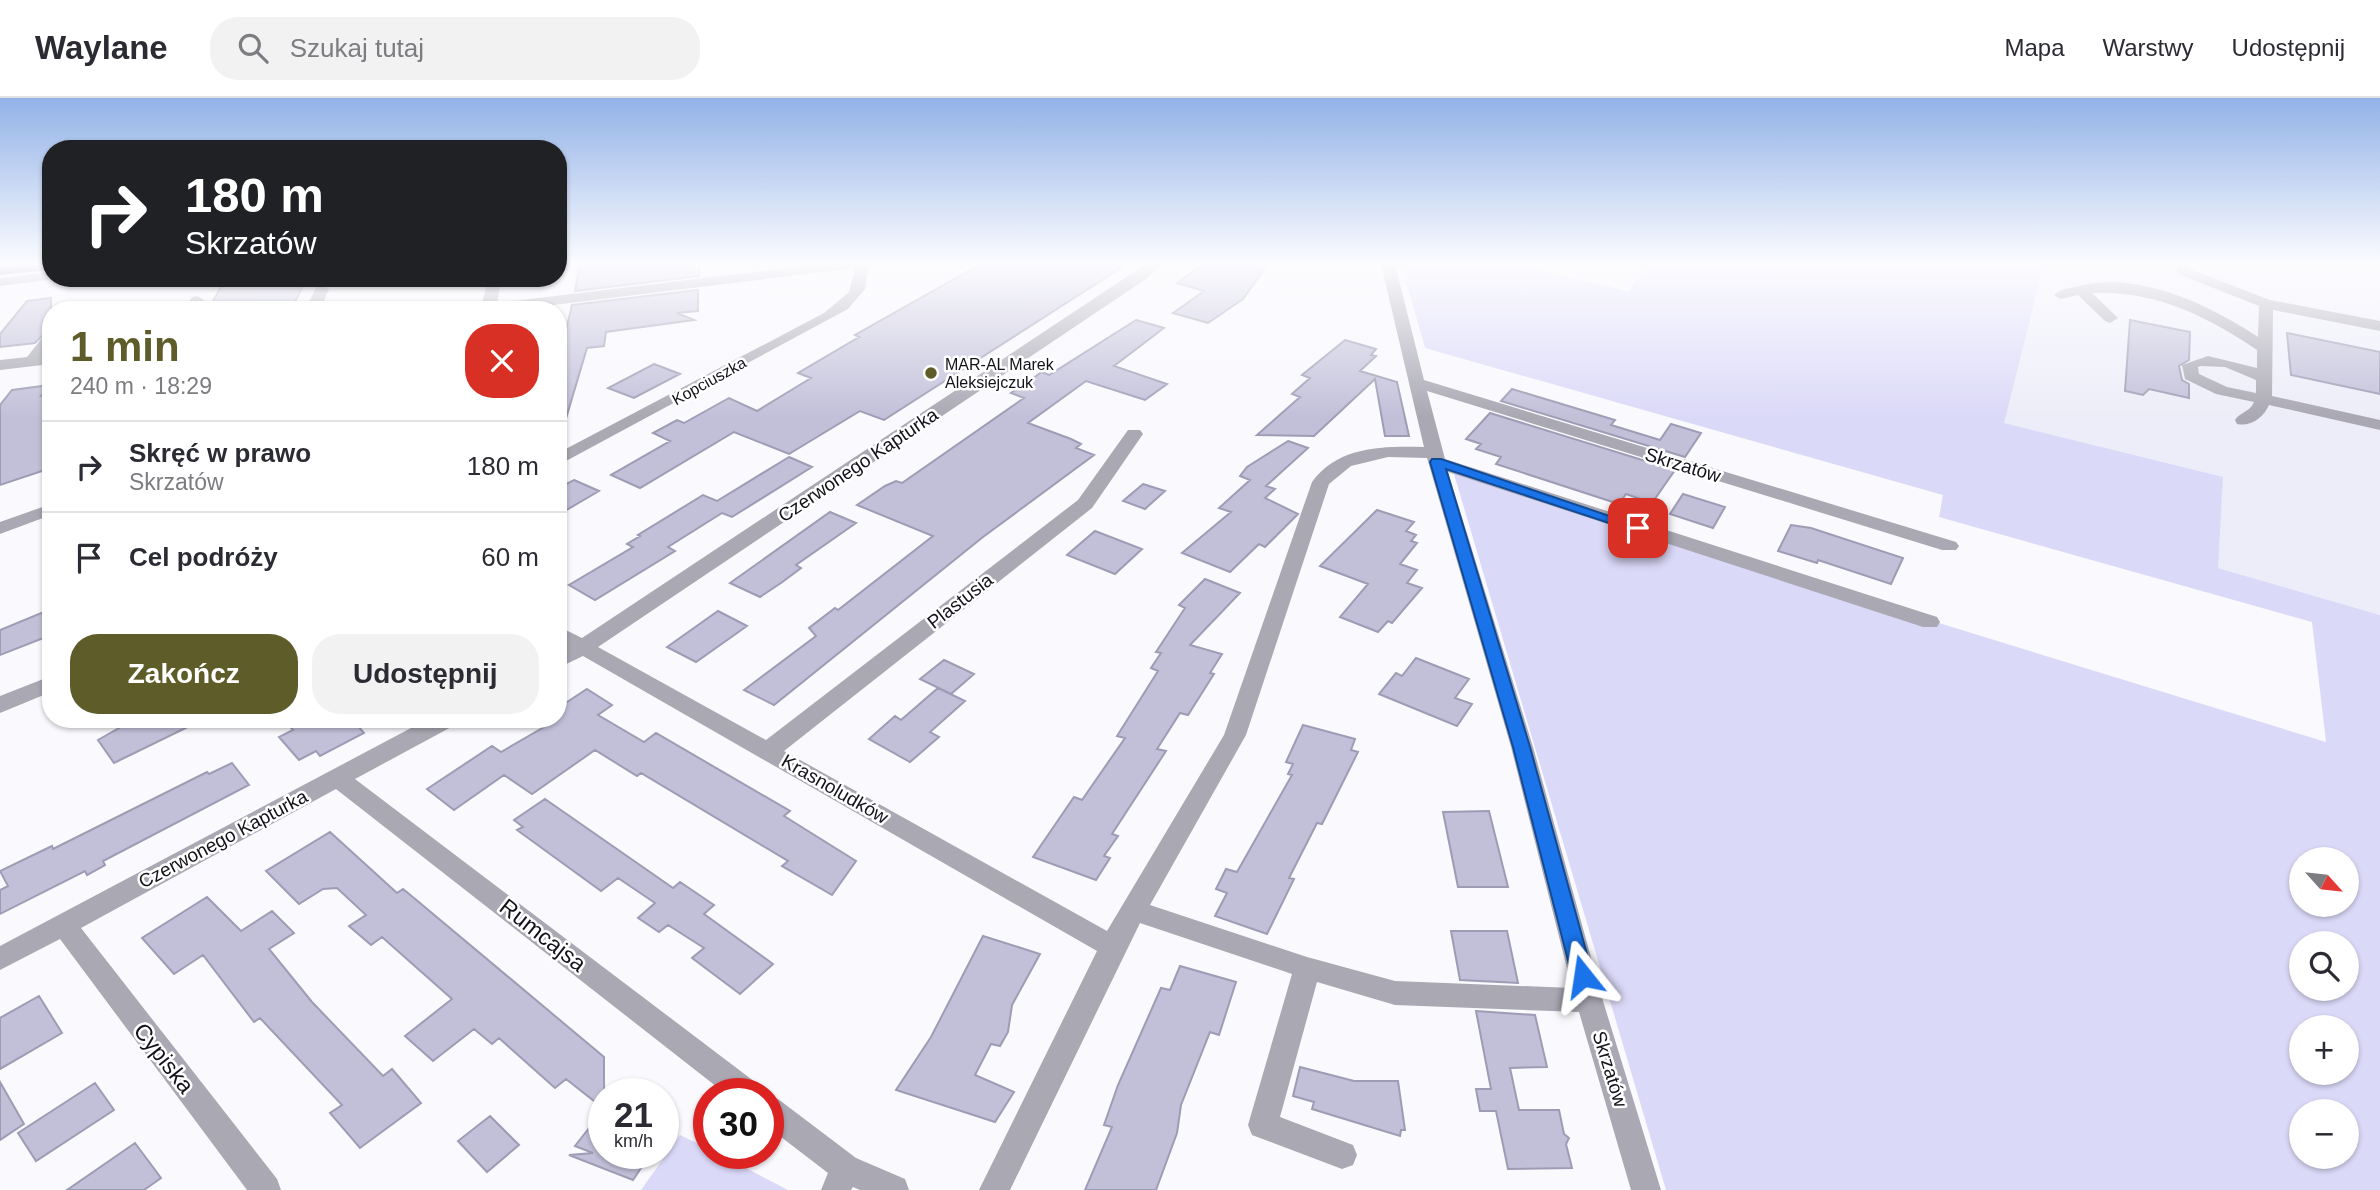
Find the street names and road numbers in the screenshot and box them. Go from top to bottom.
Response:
street label: Kopciuszka [669,354,749,408]
street label: Czerwonego Kapturka [774,403,942,526]
street label: Skrzatów [1643,444,1724,487]
street label: Plastusia [923,569,997,633]
street label: Krasnoludków [778,750,892,828]
street label: Czerwonego Kapturka [135,785,311,892]
street label: Rumcajsa [495,893,591,977]
street label: Cypiska [129,1018,200,1098]
street label: Skrzatów [1589,1029,1632,1110]

